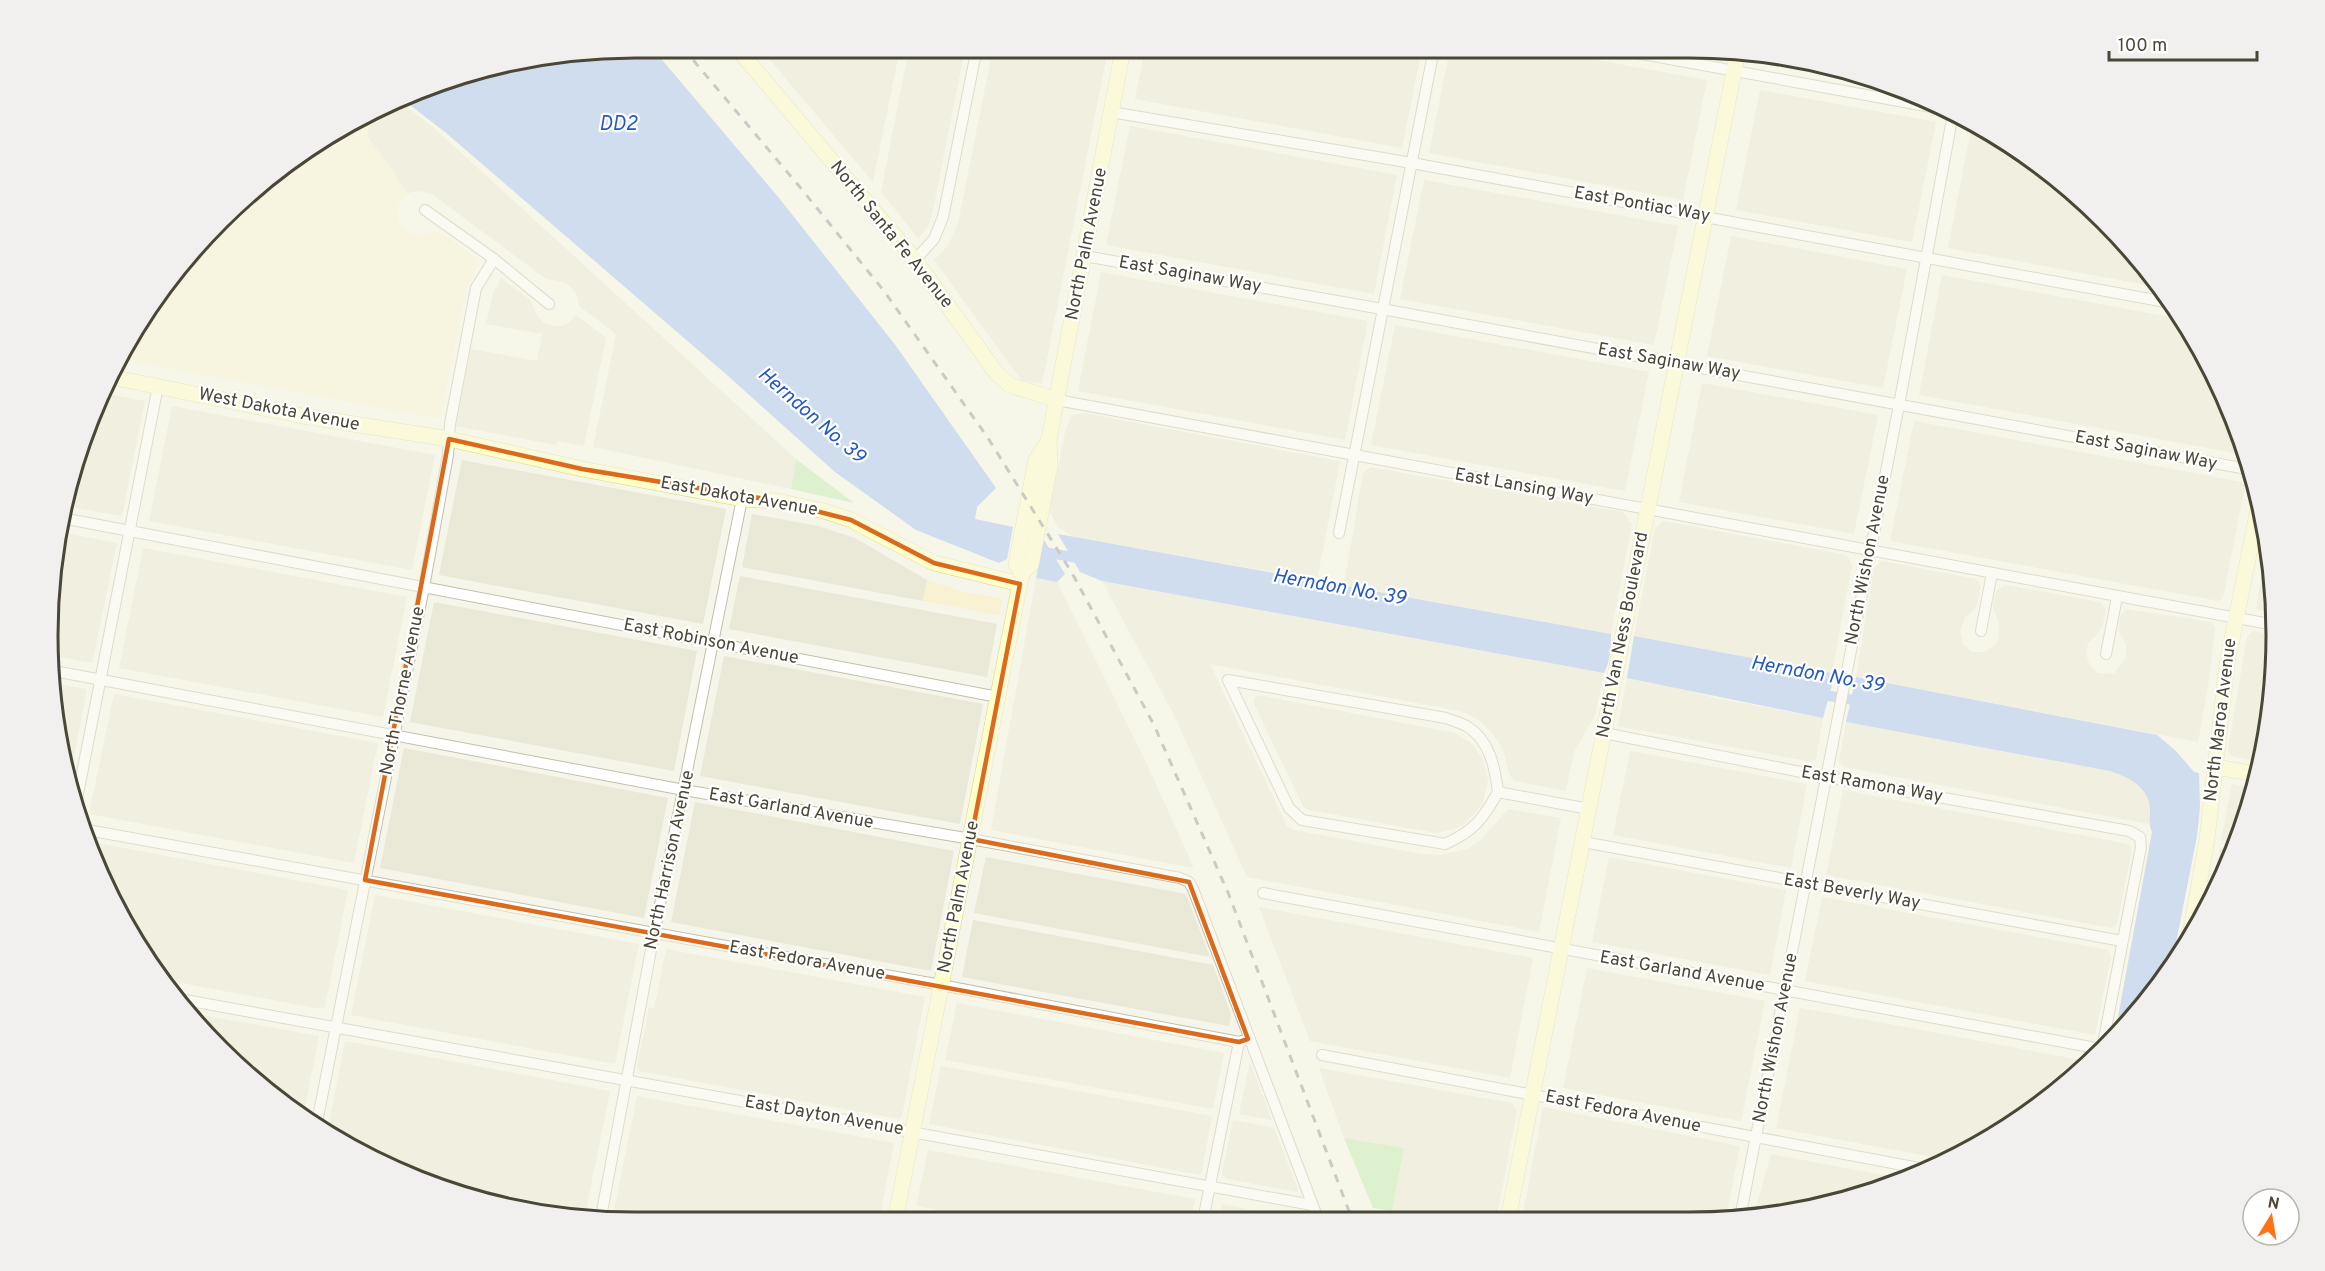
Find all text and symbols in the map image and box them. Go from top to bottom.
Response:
scale bar [2109,24,2258,62]
text: 100 m [2118,35,2167,58]
water label: DD2 [599,112,638,138]
street label: North Santa Fe Avenue [824,156,958,314]
street label: North Palm Avenue [1061,166,1113,322]
street label: East Pontiac Way [1572,182,1712,228]
street label: East Saginaw Way [1117,251,1263,299]
street label: East Saginaw Way [1596,338,1742,386]
water label: Herndon No. 39 [752,362,871,470]
street label: West Dakota Avenue [196,383,362,437]
street label: East Saginaw Way [2073,426,2219,476]
street label: East Lansing Way [1453,463,1595,511]
street label: East Dakota Avenue [658,472,820,522]
street label: North Wishon Avenue [1840,473,1896,647]
street label: North Van Ness Boulevard [1592,530,1654,740]
water label: Herndon No. 39 [1271,564,1408,613]
street label: North Thorne Avenue [375,605,431,777]
street label: East Robinson Avenue [621,614,801,670]
street label: North Maroa Avenue [2200,637,2242,803]
water label: Herndon No. 39 [1749,651,1886,700]
street label: East Ramona Way [1799,761,1945,809]
street label: North Harrison Avenue [640,768,700,952]
street label: East Garland Avenue [707,783,875,835]
street label: North Palm Avenue [933,819,985,975]
street label: East Beverly Way [1782,869,1922,915]
street label: East Fedora Avenue [727,936,887,986]
street label: East Garland Avenue [1598,946,1766,998]
street label: North Wishon Avenue [1748,951,1804,1125]
street label: East Fedora Avenue [1543,1086,1703,1138]
street label: East Dayton Avenue [743,1091,905,1141]
north arrow [2241,1187,2301,1247]
text: N [2266,1193,2281,1215]

